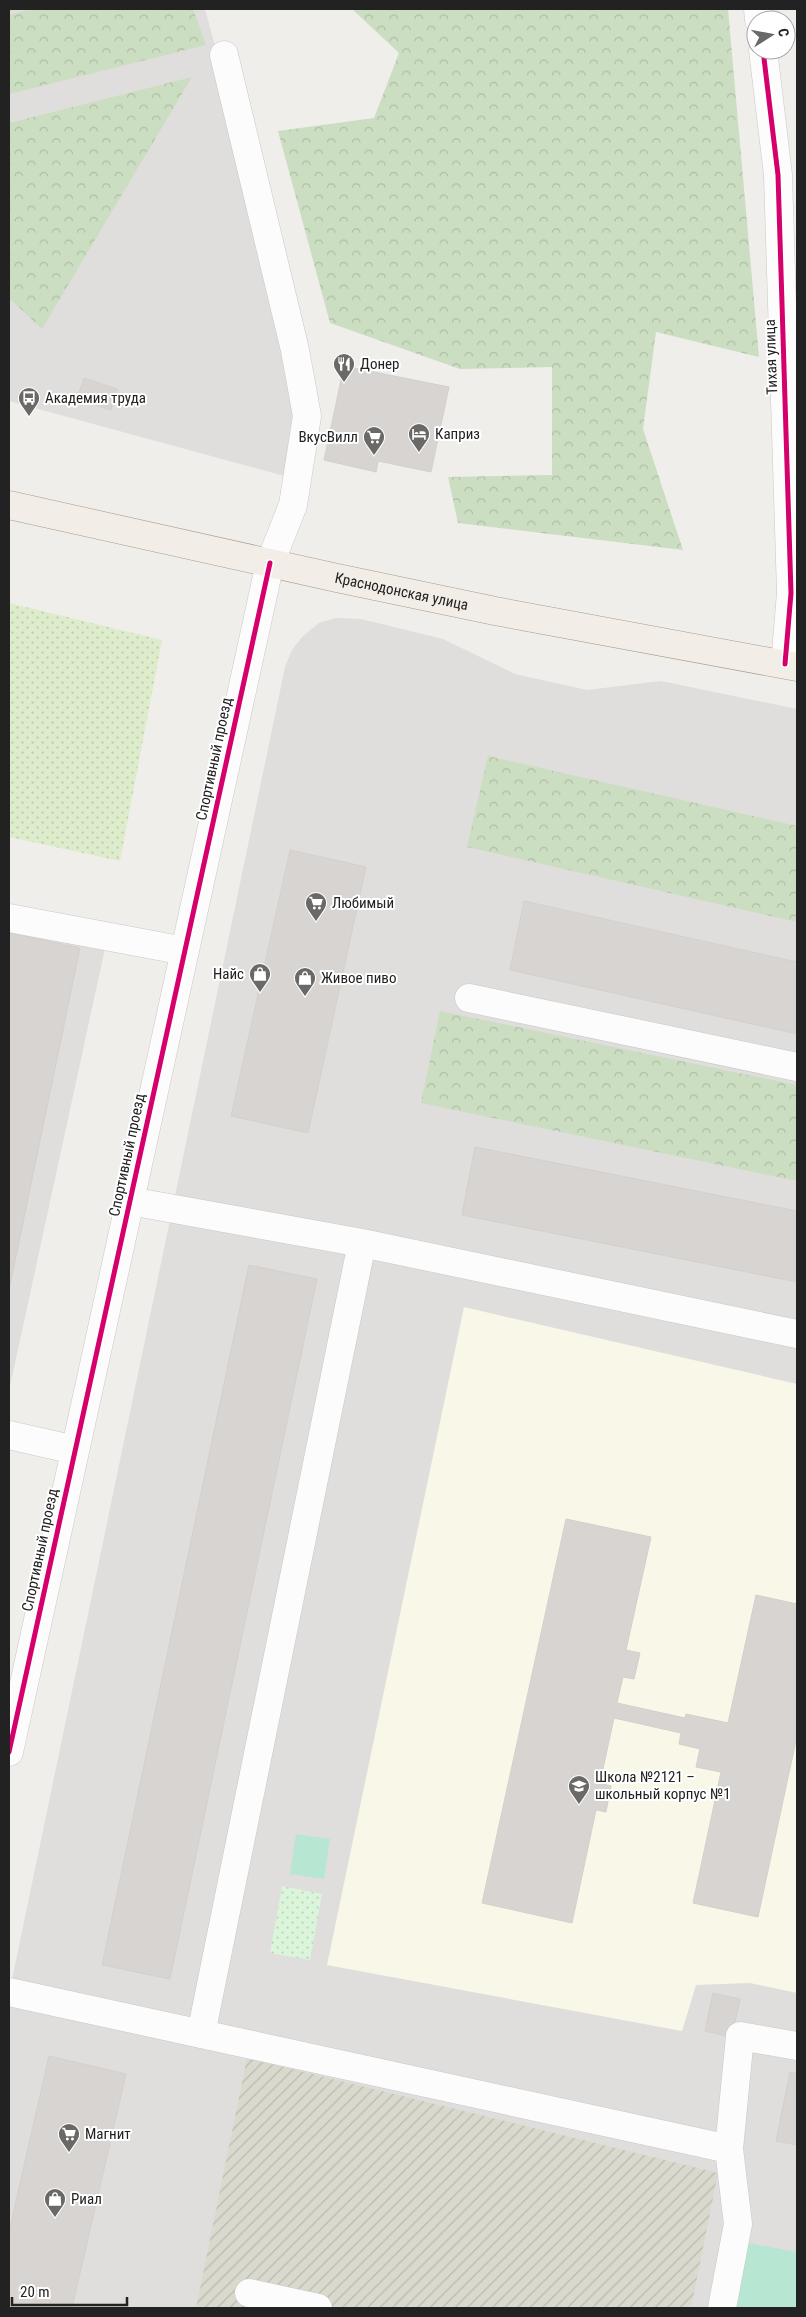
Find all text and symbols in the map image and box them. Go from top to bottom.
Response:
north arrow [746,10,796,60]
text: С [775,27,792,38]
street label: Тихая улица [761,319,781,395]
restaurant icon: Донер [332,352,356,383]
place label: Донер [360,355,400,373]
bus stop icon: Академия труда [17,386,41,417]
place label: Академия труда [45,389,146,407]
hotel icon: Каприз [407,422,431,453]
supermarket icon: ВкусВилл [362,425,386,456]
place label: Каприз [435,425,480,443]
place label: ВкусВилл [298,428,358,446]
street label: Краснодонская улица [333,569,470,614]
street label: Спортивный проезд [192,696,236,822]
supermarket icon: Любимый [304,891,328,922]
place label: Любимый [332,894,394,912]
shop icon: Найс [248,962,272,993]
place label: Найс [213,965,244,983]
shop icon: Живое пиво [293,966,317,997]
place label: Живое пиво [321,969,396,987]
street label: Спортивный проезд [105,1092,149,1218]
street label: Спортивный проезд [18,1487,62,1613]
place label: Школа №2121 – школьный корпус №1 [595,1768,731,1803]
school or university icon: Школа №2121 – школьный корпус №1 [567,1774,591,1805]
supermarket icon: Магнит [57,2122,81,2153]
place label: Магнит [85,2125,131,2143]
shop icon: Риал [43,2187,67,2218]
place label: Риал [71,2190,102,2208]
scale bar [12,2274,128,2306]
text: 20 m [20,2283,50,2301]

